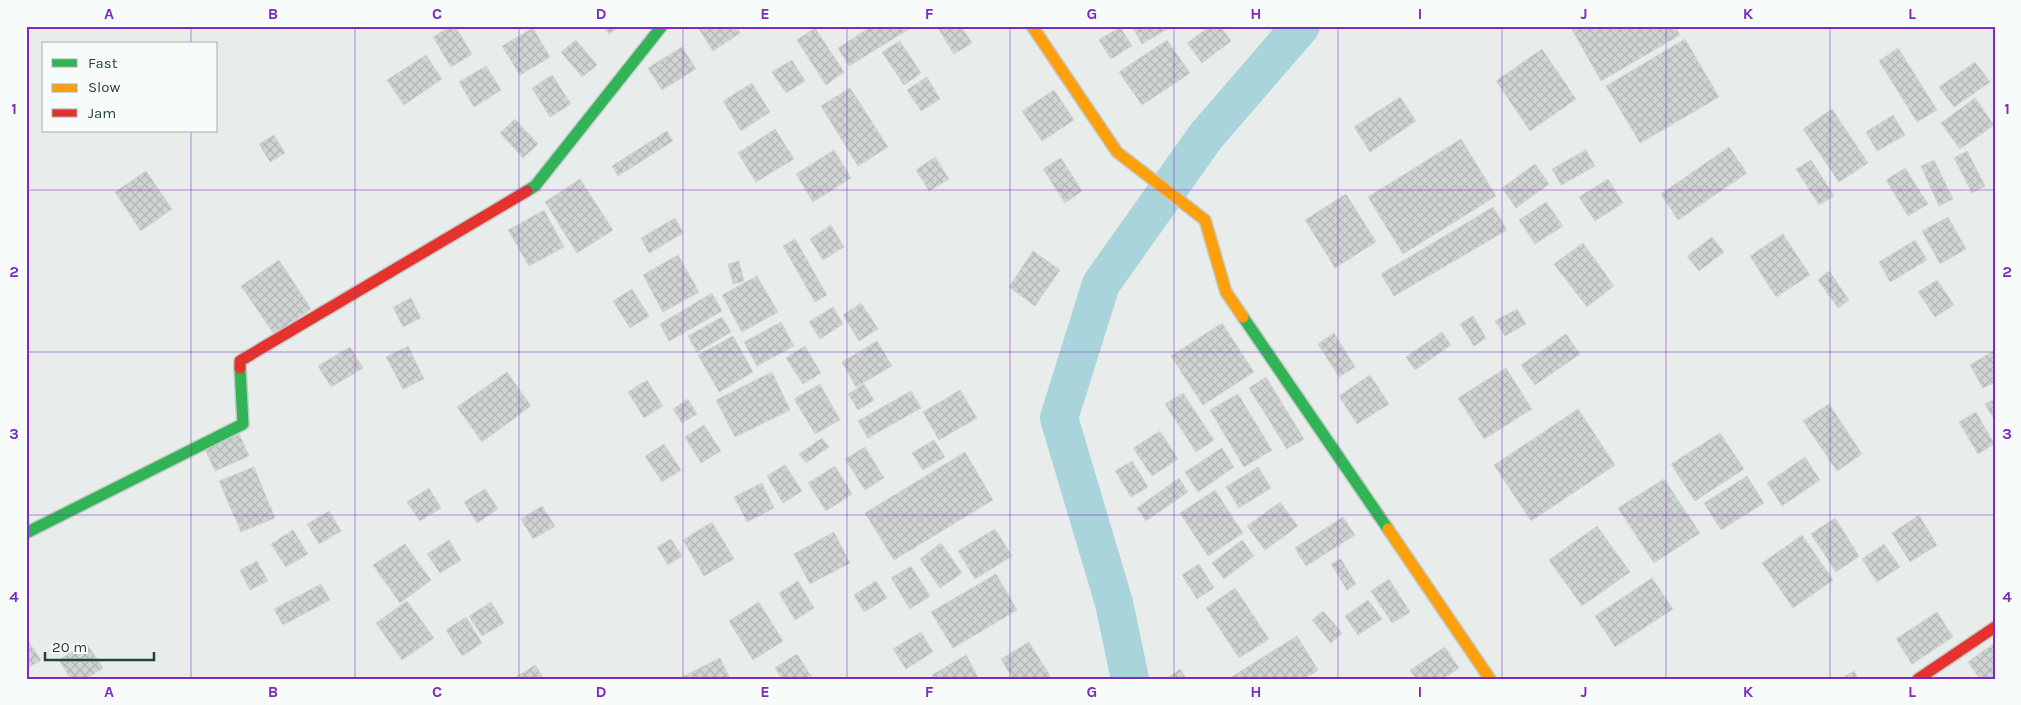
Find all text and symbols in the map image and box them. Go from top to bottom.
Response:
text: A [104,4,114,23]
text: B [268,4,278,23]
text: C [432,4,442,23]
text: D [596,4,607,23]
text: E [760,4,770,23]
text: F [925,4,934,23]
text: G [1087,4,1097,23]
text: H [1250,4,1262,23]
text: I [1418,4,1422,23]
text: J [1580,4,1588,23]
text: K [1743,4,1754,23]
text: L [1908,4,1916,23]
legend [42,42,218,132]
text: Fast [88,54,118,72]
text: Slow [88,78,120,96]
text: 1 [11,99,17,118]
text: 1 [2004,99,2010,118]
text: Jam [88,104,116,122]
text: 2 [9,262,19,281]
text: 2 [2002,262,2012,281]
text: 3 [9,424,19,443]
text: 3 [2002,424,2012,443]
text: 4 [9,587,19,606]
text: 4 [2002,587,2012,606]
scale bar [45,630,154,662]
text: 20 m [52,638,87,656]
text: A [104,682,114,701]
text: B [268,682,278,701]
text: C [432,682,442,701]
text: D [596,682,607,701]
text: E [760,682,770,701]
text: F [925,682,934,701]
text: G [1087,682,1097,701]
text: H [1250,682,1262,701]
text: I [1418,682,1422,701]
text: J [1580,682,1588,701]
text: K [1743,682,1754,701]
text: L [1908,682,1916,701]

